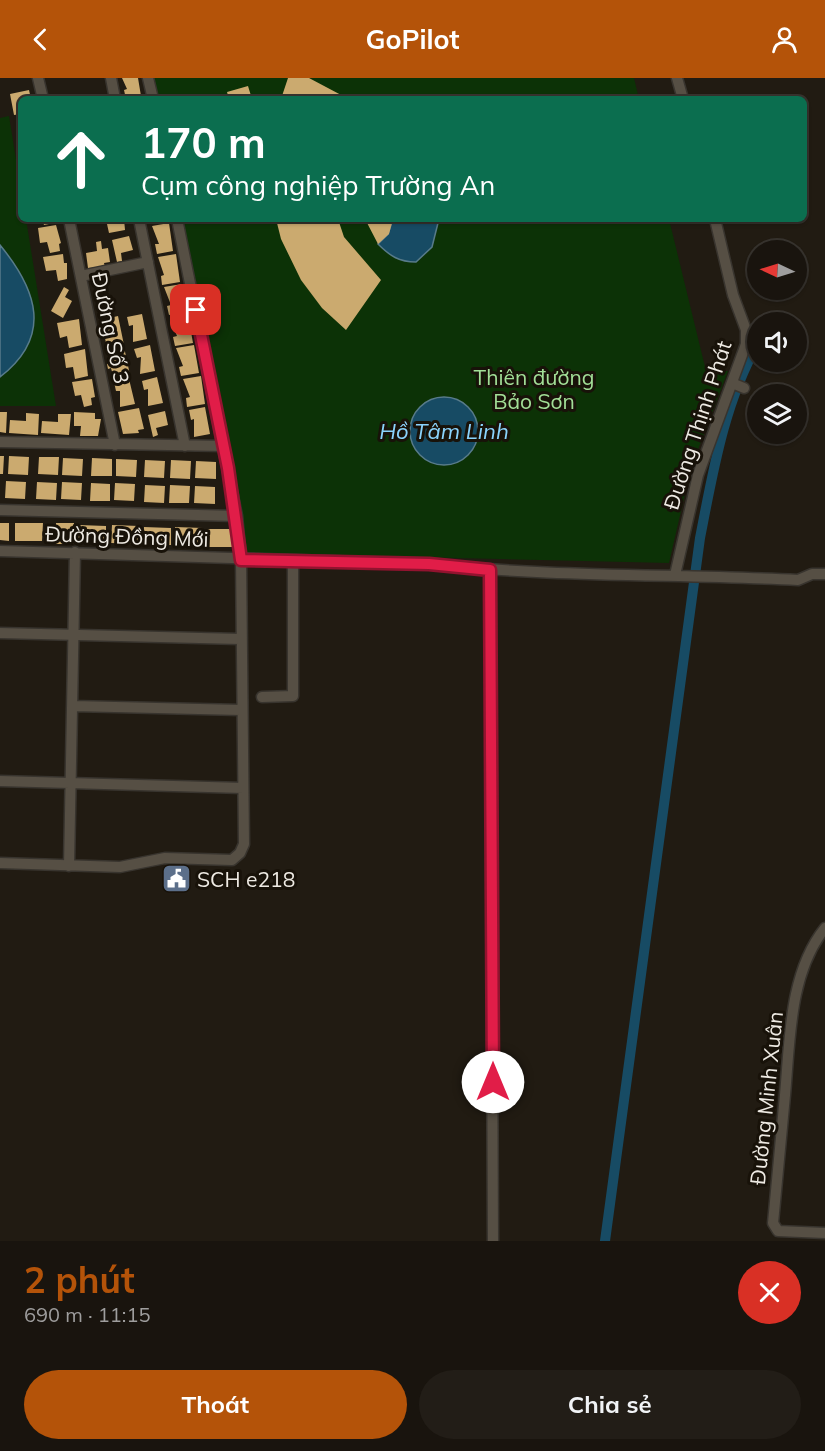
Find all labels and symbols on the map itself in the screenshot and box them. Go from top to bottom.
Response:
north arrow [747,240,807,300]
street label: Đường Số 3 [86,270,136,386]
pin [170,284,221,335]
street label: Đường Thịnh Phát [657,337,737,513]
park label: Thiên đường Bảo Sơn [474,364,594,414]
water label: Hồ Tâm Linh [379,417,509,445]
street label: Đường Đồng Mới [45,520,209,552]
public building icon: SCH e218 [160,863,192,895]
place label: SCH e218 [197,866,295,892]
street label: Đường Minh Xuân [744,1010,788,1186]
position arrow [461,1050,525,1114]

